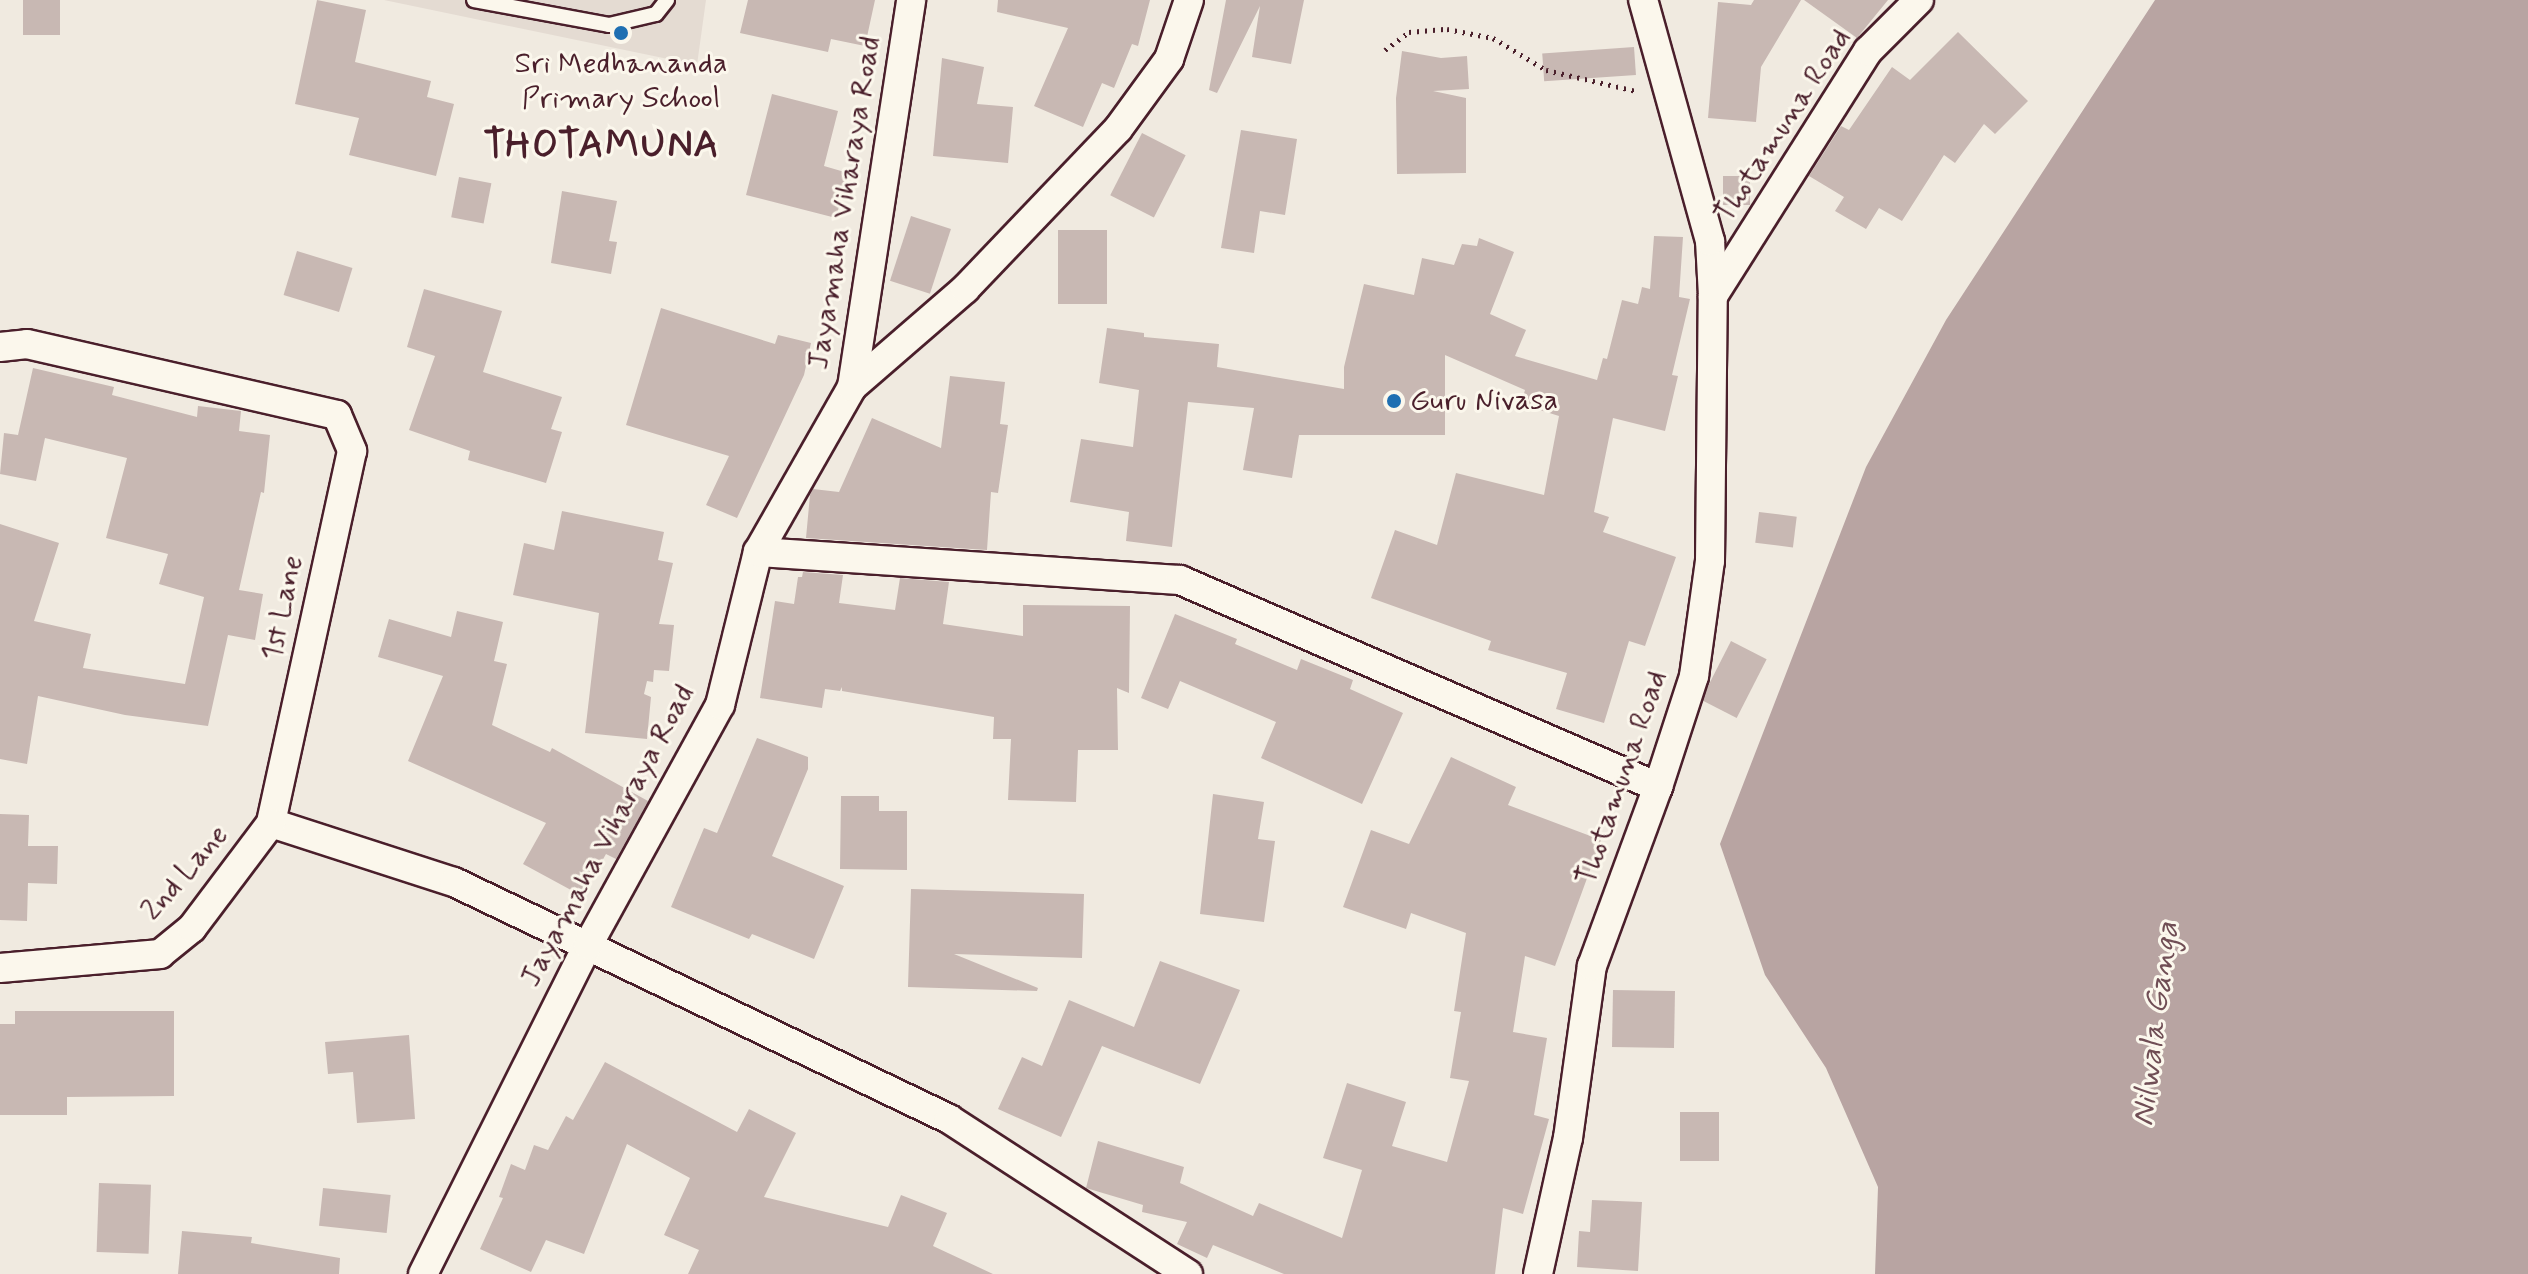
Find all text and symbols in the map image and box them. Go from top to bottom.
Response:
street label: Thotamuna Road [1707,22,1859,230]
marker: Sri Medhananda Primary School [612,24,630,42]
street label: Jayamaha Viharaya Road [801,34,889,372]
place label: Sri Medhananda Primary School [516,46,726,116]
district label: THOTAMUNA [485,123,719,169]
place label: Guru Nivasa [1410,383,1560,419]
marker: Guru Nivasa [1385,392,1403,410]
street label: 1st Lane [254,552,312,664]
street label: Thotamuna Road [1568,666,1676,890]
street label: Jayamaha Viharaya Road [513,679,703,993]
street label: 2nd Lane [133,817,237,929]
water label: Nilwala Ganga [2125,923,2187,1125]

